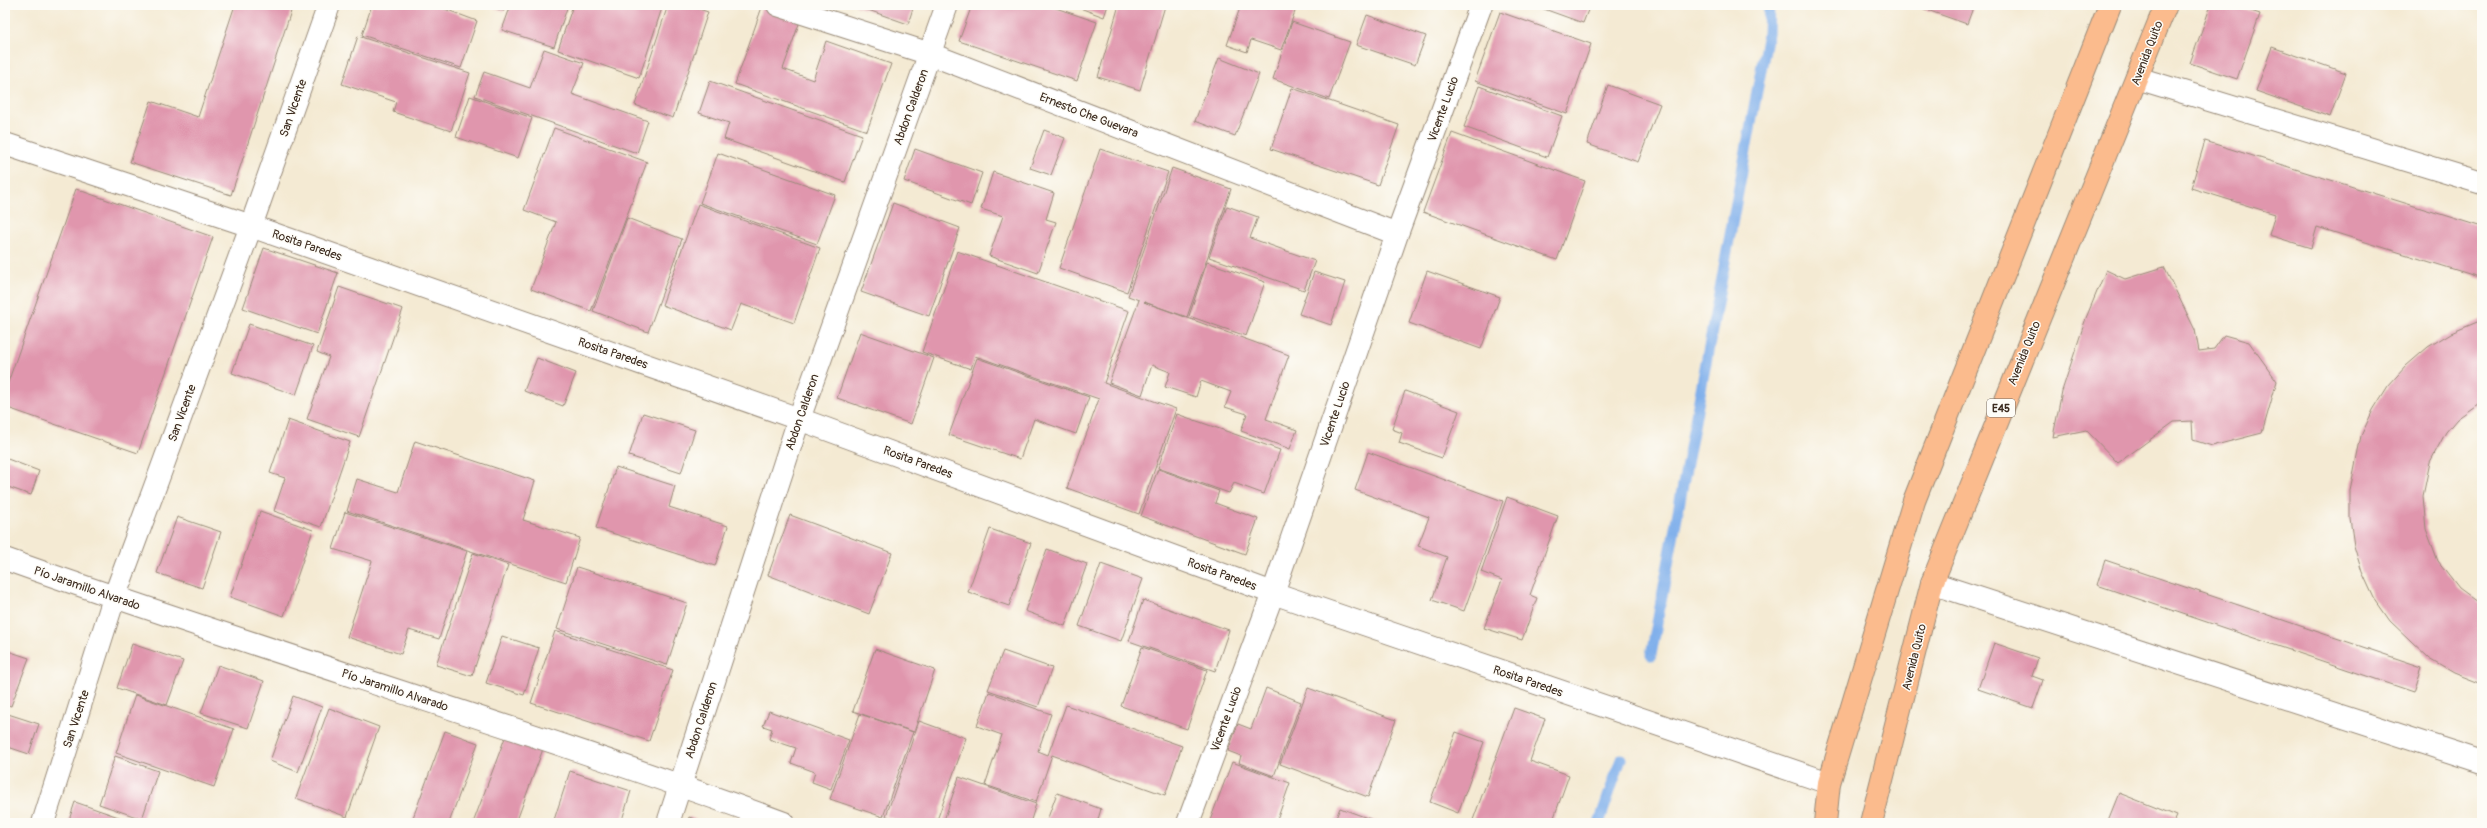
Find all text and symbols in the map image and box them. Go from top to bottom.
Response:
street label: Avenida Quito [2128,18,2167,88]
street label: Abdon Calderon [891,67,932,147]
street label: Vicente Lucio [1425,74,1462,144]
street label: San Vicente [277,77,310,139]
street label: Ernesto Che Guevara [1037,90,1141,141]
street label: Rosita Paredes [270,227,344,265]
street label: Avenida Quito [2005,318,2044,387]
street label: Rosita Paredes [576,335,650,373]
street label: Abdon Calderon [782,372,823,452]
street label: Vicente Lucio [1317,379,1354,449]
street label: San Vicente [165,382,200,444]
road number: E45 [1987,399,2015,417]
street label: Rosita Paredes [881,443,955,482]
street label: Rosita Paredes [1185,555,1259,594]
street label: Pío Jaramillo Alvarado [32,563,142,614]
street label: Avenida Quito [1899,622,1930,692]
street label: Rosita Paredes [1491,663,1565,701]
street label: Pío Jaramillo Alvarado [340,666,451,715]
street label: Abdon Calderon [682,680,721,760]
street label: Vicente Lucio [1208,684,1245,754]
street label: San Vicente [60,688,93,750]

